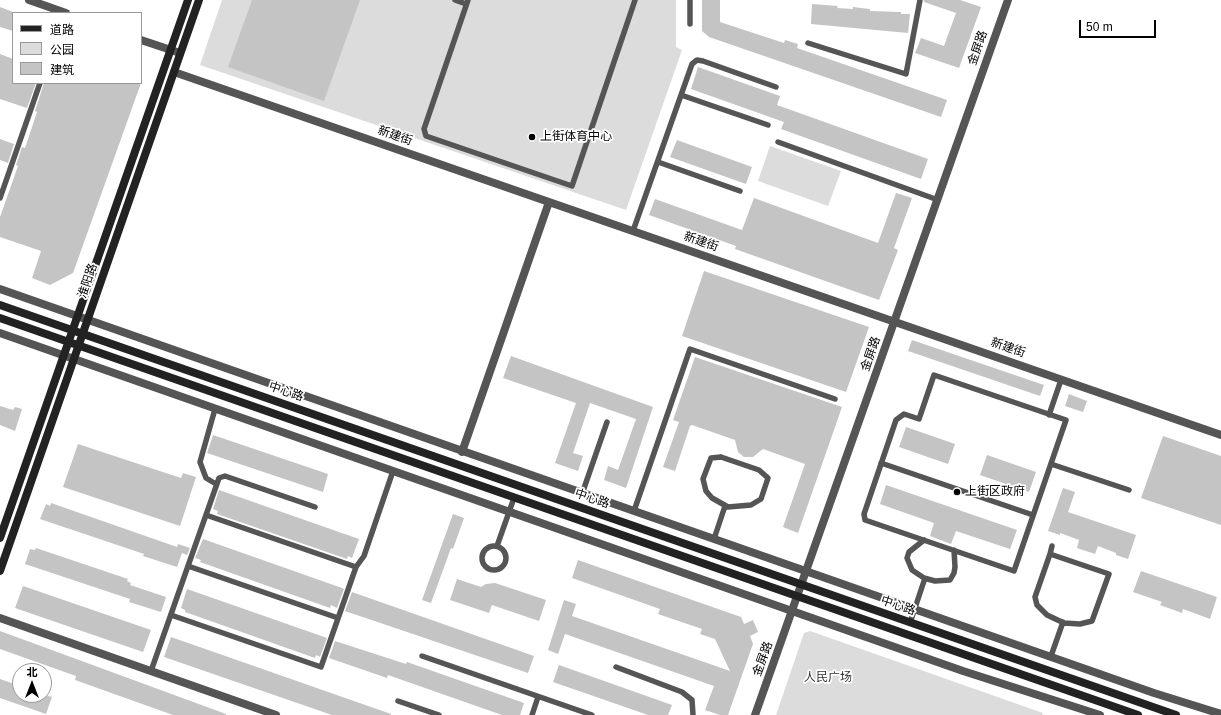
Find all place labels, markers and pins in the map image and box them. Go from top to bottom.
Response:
place label: 上街体育中心 [540,130,612,144]
marker: 上街体育中心 [527,132,537,142]
place label: 上街区政府 [965,485,1025,499]
marker: 上街区政府 [952,487,962,497]

